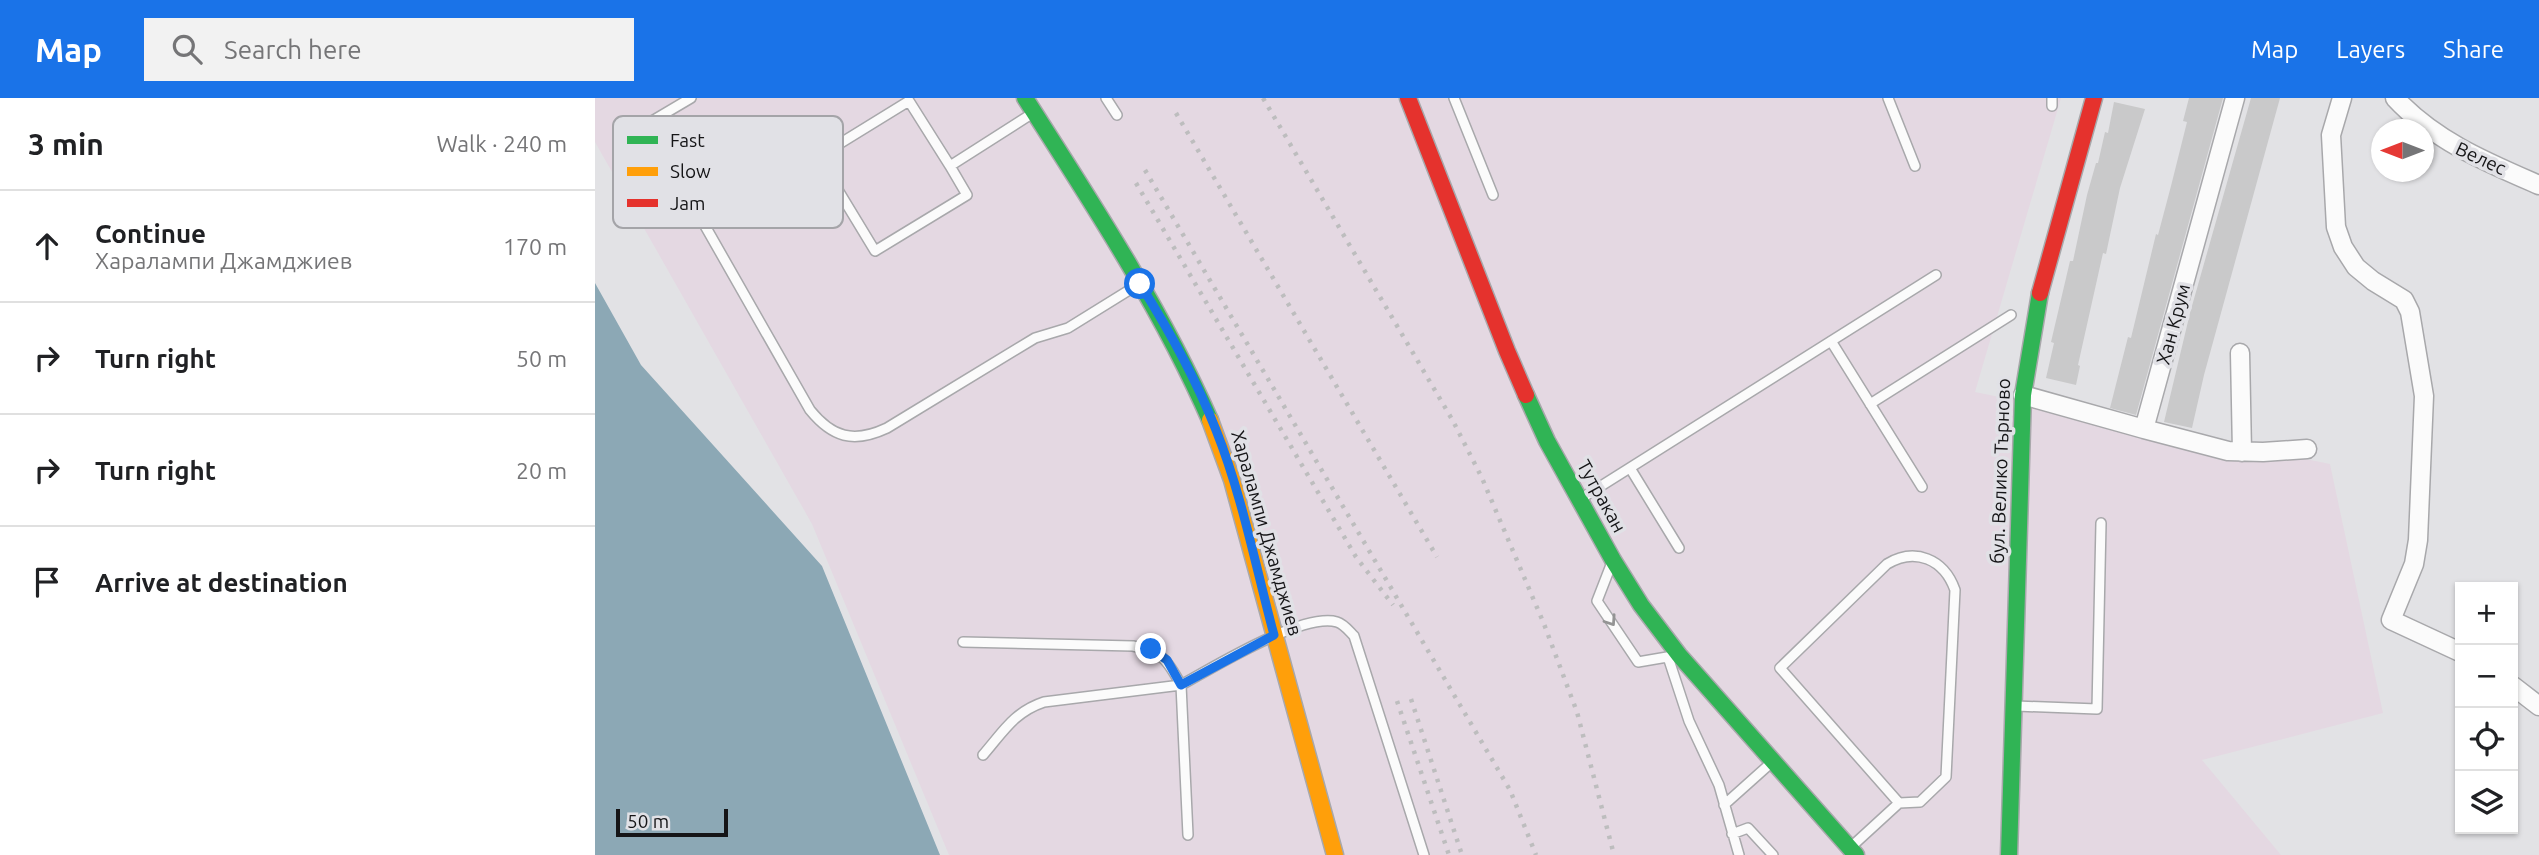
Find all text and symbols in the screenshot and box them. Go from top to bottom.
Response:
search box [144,18,634,81]
icon: search [168,30,206,68]
text: Map [35,31,102,68]
text: Search here [224,35,362,64]
text: Map [2251,36,2298,63]
text: Layers [2336,36,2405,63]
text: Share [2443,36,2504,63]
legend [613,116,843,228]
north arrow [2371,119,2434,182]
text: 3 min [28,127,104,161]
text: Fast [670,129,705,151]
text: Walk · 240 m [436,131,567,156]
street label: Велес [2452,137,2510,179]
text: Slow [670,160,711,182]
text: Jam [670,192,706,214]
text: Continue [95,219,206,248]
icon: ahead [28,227,66,265]
text: 170 m [503,234,567,259]
text: Харалампи Джамджиев [95,248,352,273]
route start [1124,268,1155,299]
street label: Хан Крум [2152,281,2194,367]
icon: right [28,339,66,377]
text: Turn right [95,344,216,373]
text: 50 m [516,346,567,371]
street label: бул. Велико Търново [1986,378,2014,564]
street label: Харалампи Джамджиев [1227,428,1307,638]
icon: right [28,451,66,489]
text: Turn right [95,456,216,485]
street label: Тутракан [1573,456,1631,536]
text: 20 m [516,458,567,483]
icon: arrive [28,563,66,601]
text: Arrive at destination [95,568,348,597]
map controls [2455,582,2518,834]
button: + [2455,582,2518,645]
one-way arrow [1603,613,1616,626]
route end [1135,633,1166,664]
button: − [2455,645,2518,708]
button: locate [2455,708,2518,771]
button: layers [2455,771,2518,834]
scale bar [616,806,728,838]
text: 50 m [627,810,669,832]

